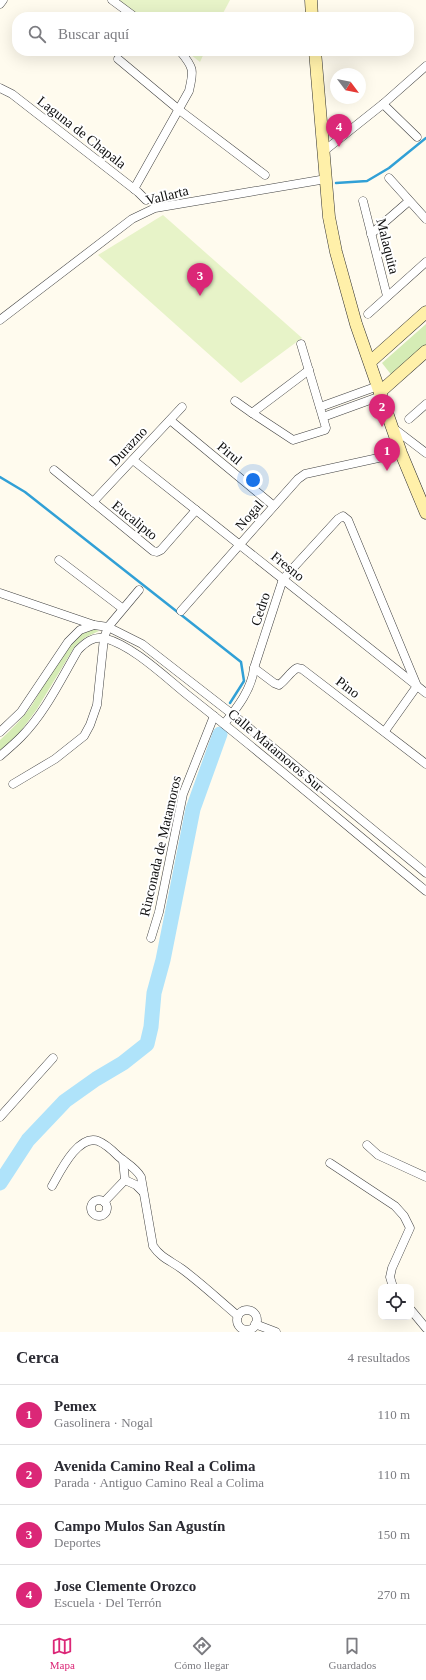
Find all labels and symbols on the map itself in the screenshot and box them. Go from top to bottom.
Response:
north arrow [330,68,366,104]
street label: Laguna de Chapala [34,93,130,172]
pin: 4 [326,114,352,147]
street label: Vallarta [144,183,191,208]
street label: Malaquita [373,217,402,276]
pin: 3 [187,263,213,296]
pin: 2 [369,394,395,427]
street label: Durazno [106,424,150,469]
pin: 1 [374,438,400,471]
street label: Pirul [214,439,245,468]
your location [243,470,263,490]
street label: Nogal [232,497,266,533]
street label: Eucalipto [109,498,160,543]
street label: Fresno [268,549,307,584]
street label: Cedro [248,591,273,628]
street label: Pino [333,674,362,701]
street label: Calle Matamoros Sur [225,706,327,795]
street label: Rinconada de Matamoros [137,774,184,918]

